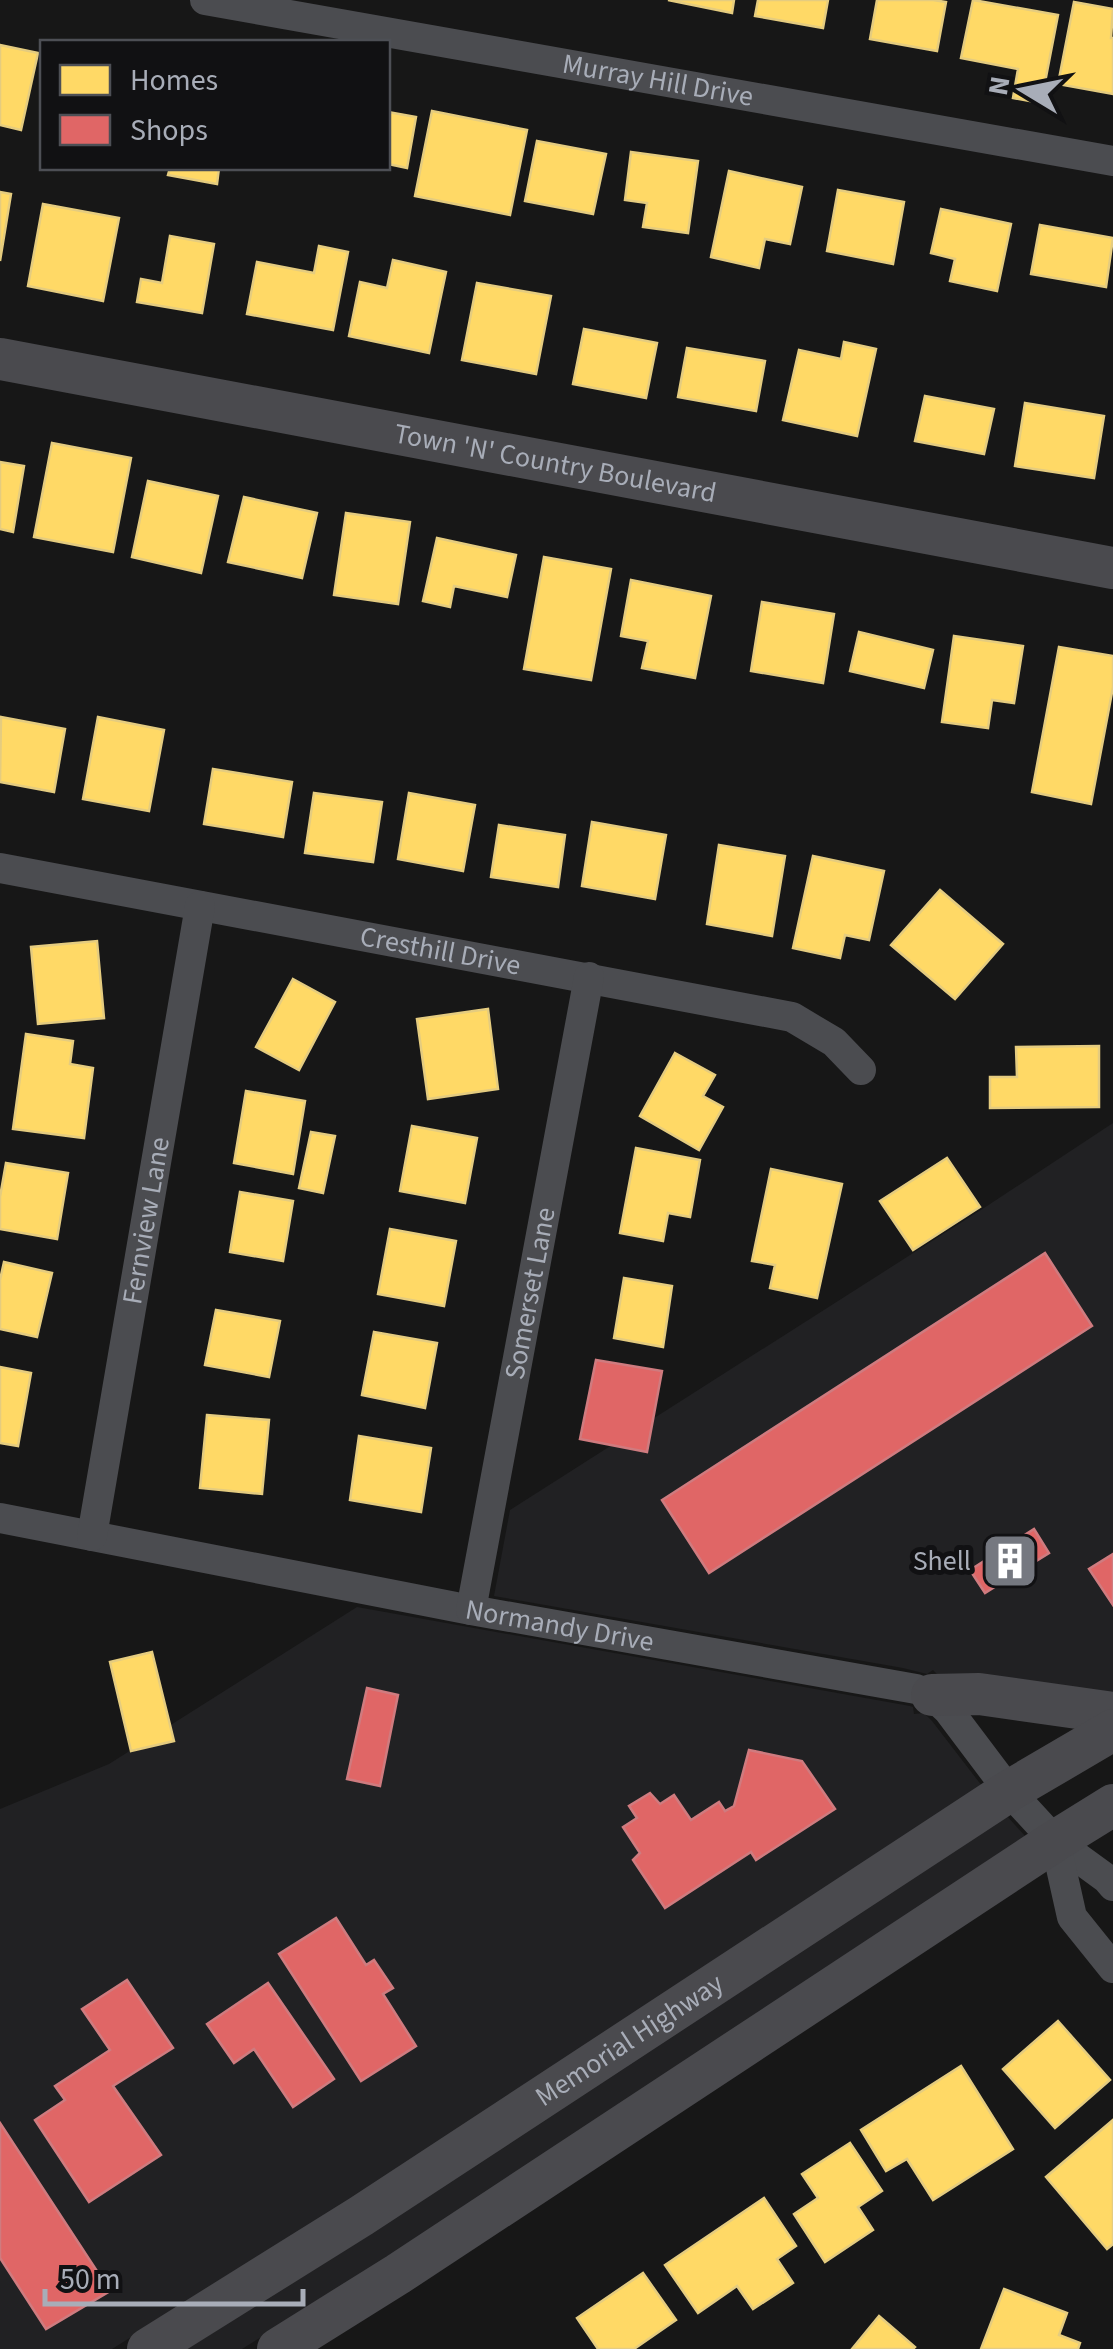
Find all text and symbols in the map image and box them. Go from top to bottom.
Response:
legend [40,40,390,170]
north arrow [973,40,1073,140]
street label: Murray Hill Drive [559,44,756,117]
text: Homes [130,59,218,102]
text: N [978,73,1021,98]
text: Shops [130,109,208,152]
street label: Town 'N' Country Boulevard [391,413,720,513]
street label: Cresthill Drive [357,916,524,986]
street label: Fernview Lane [112,1134,180,1307]
street label: Somerset Lane [494,1204,566,1383]
building icon: Shell [980,1531,1040,1591]
place label: Shell [913,1541,971,1581]
street label: Normandy Drive [462,1589,657,1662]
street label: Memorial Highway [527,1964,731,2116]
scale bar [45,2244,302,2306]
text: 50 m [60,2258,121,2301]

